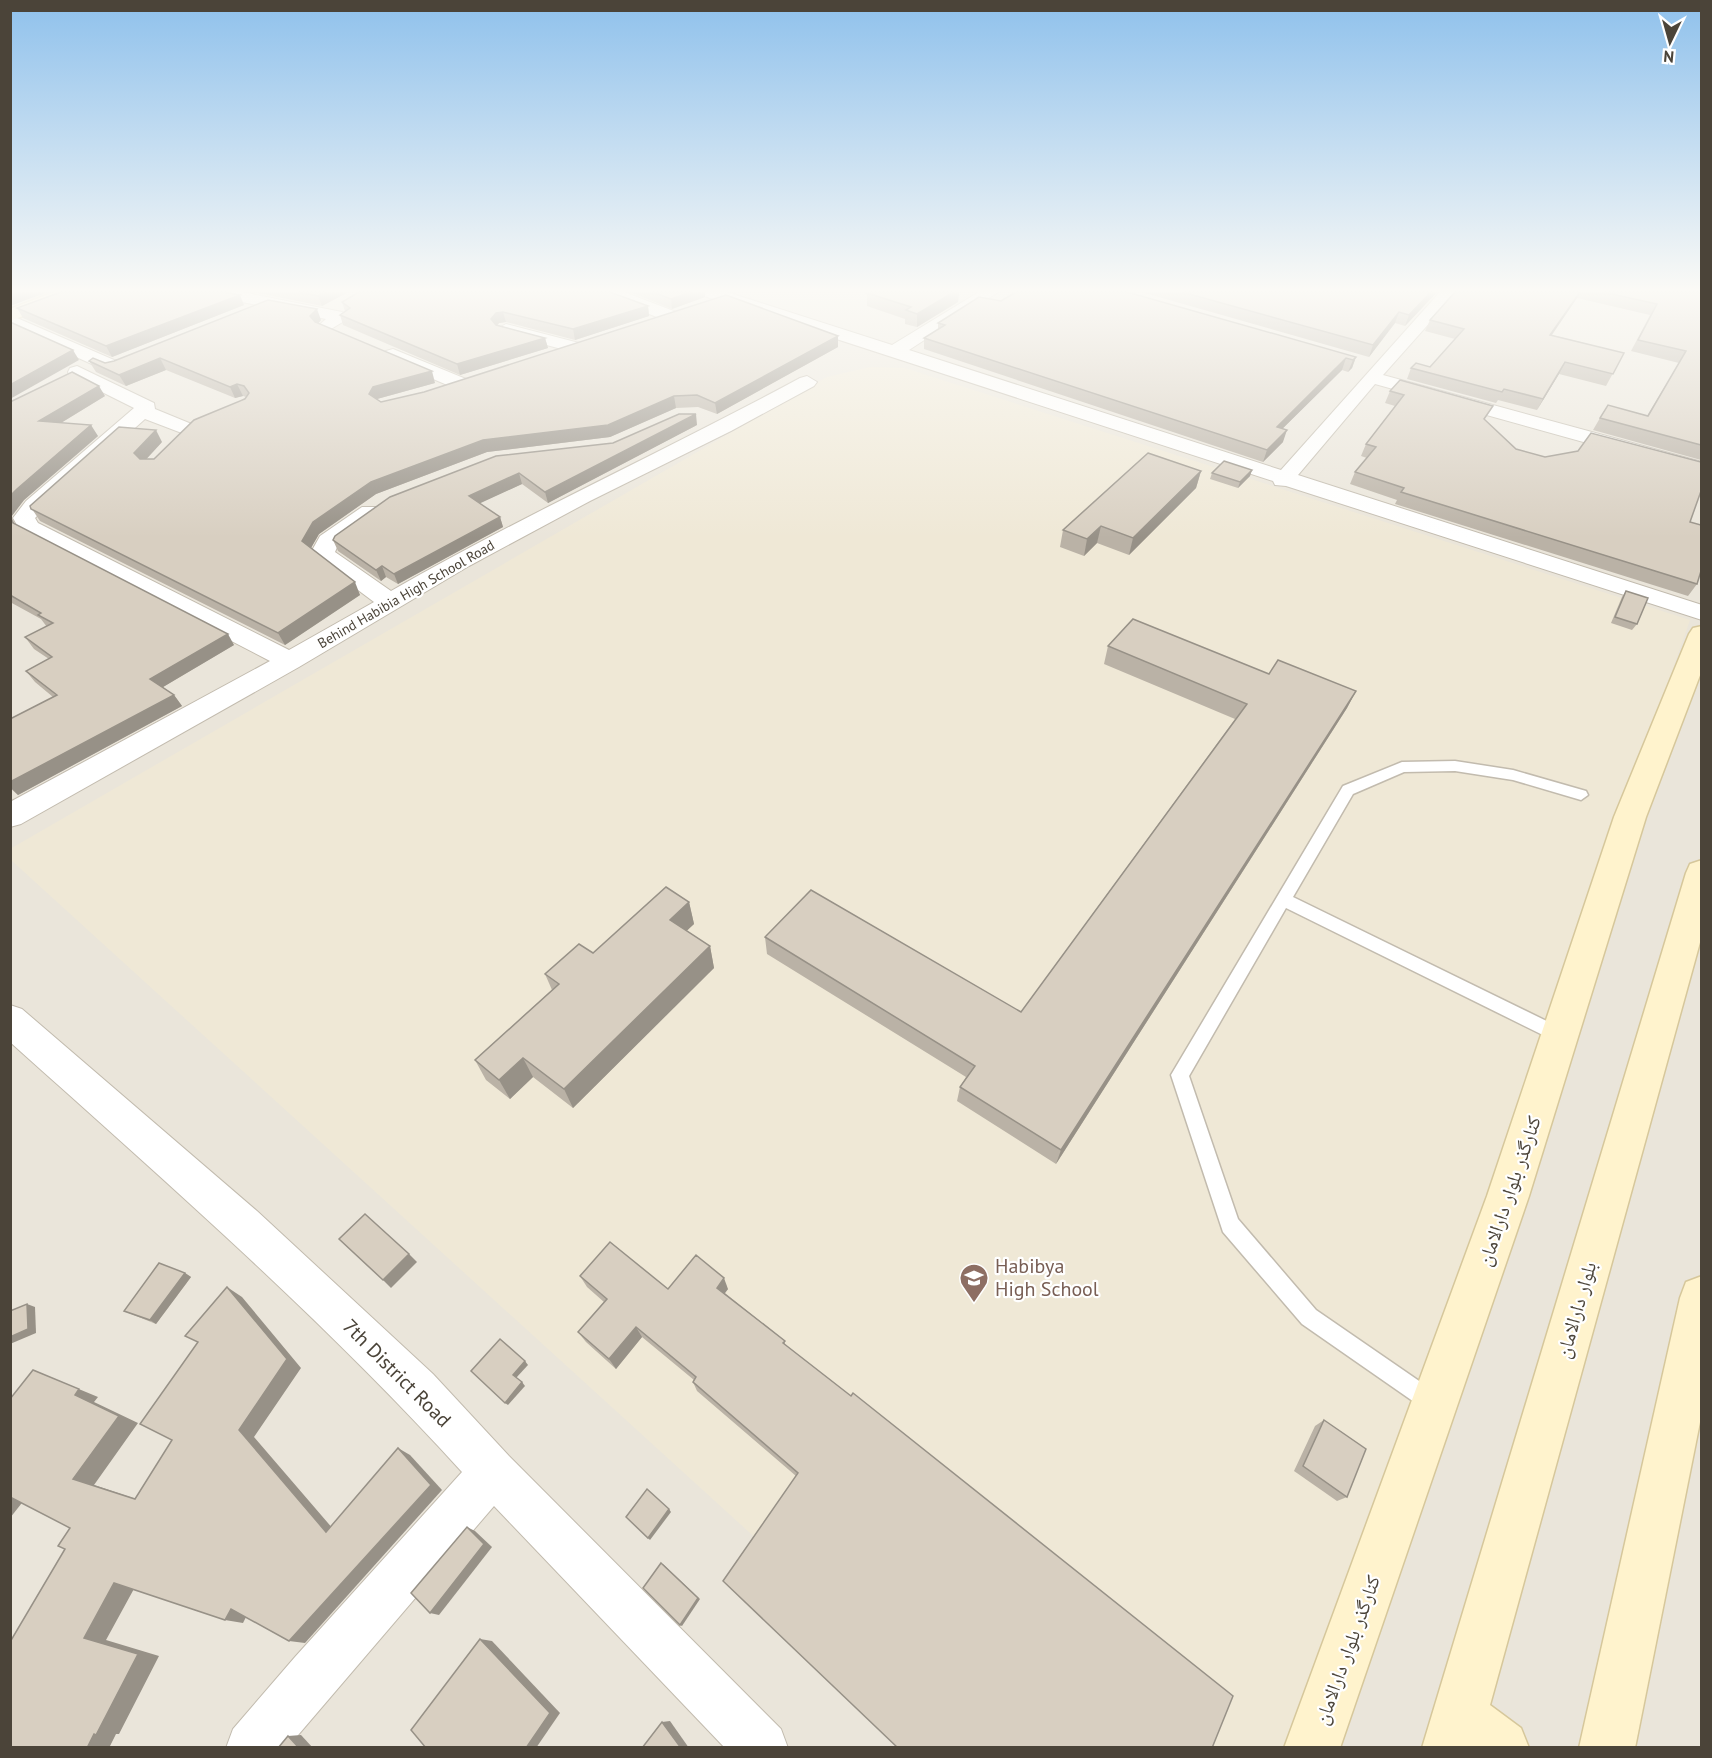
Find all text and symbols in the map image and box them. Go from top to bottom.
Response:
north arrow [1640,12,1700,72]
text: N [1663,47,1675,67]
street label: Behind Habibia High School Road [314,536,498,652]
street label: کنارگذر بلوار دارالامان [1471,1112,1547,1270]
place label: Habibya High School [995,1253,1099,1302]
street label: بلوار دارالامان [1550,1259,1602,1361]
school or university icon: Habibya High School [958,1262,990,1304]
street label: 7th District Road [337,1313,457,1433]
street label: کنارگذر بلوار دارالامان [1308,1572,1386,1728]

